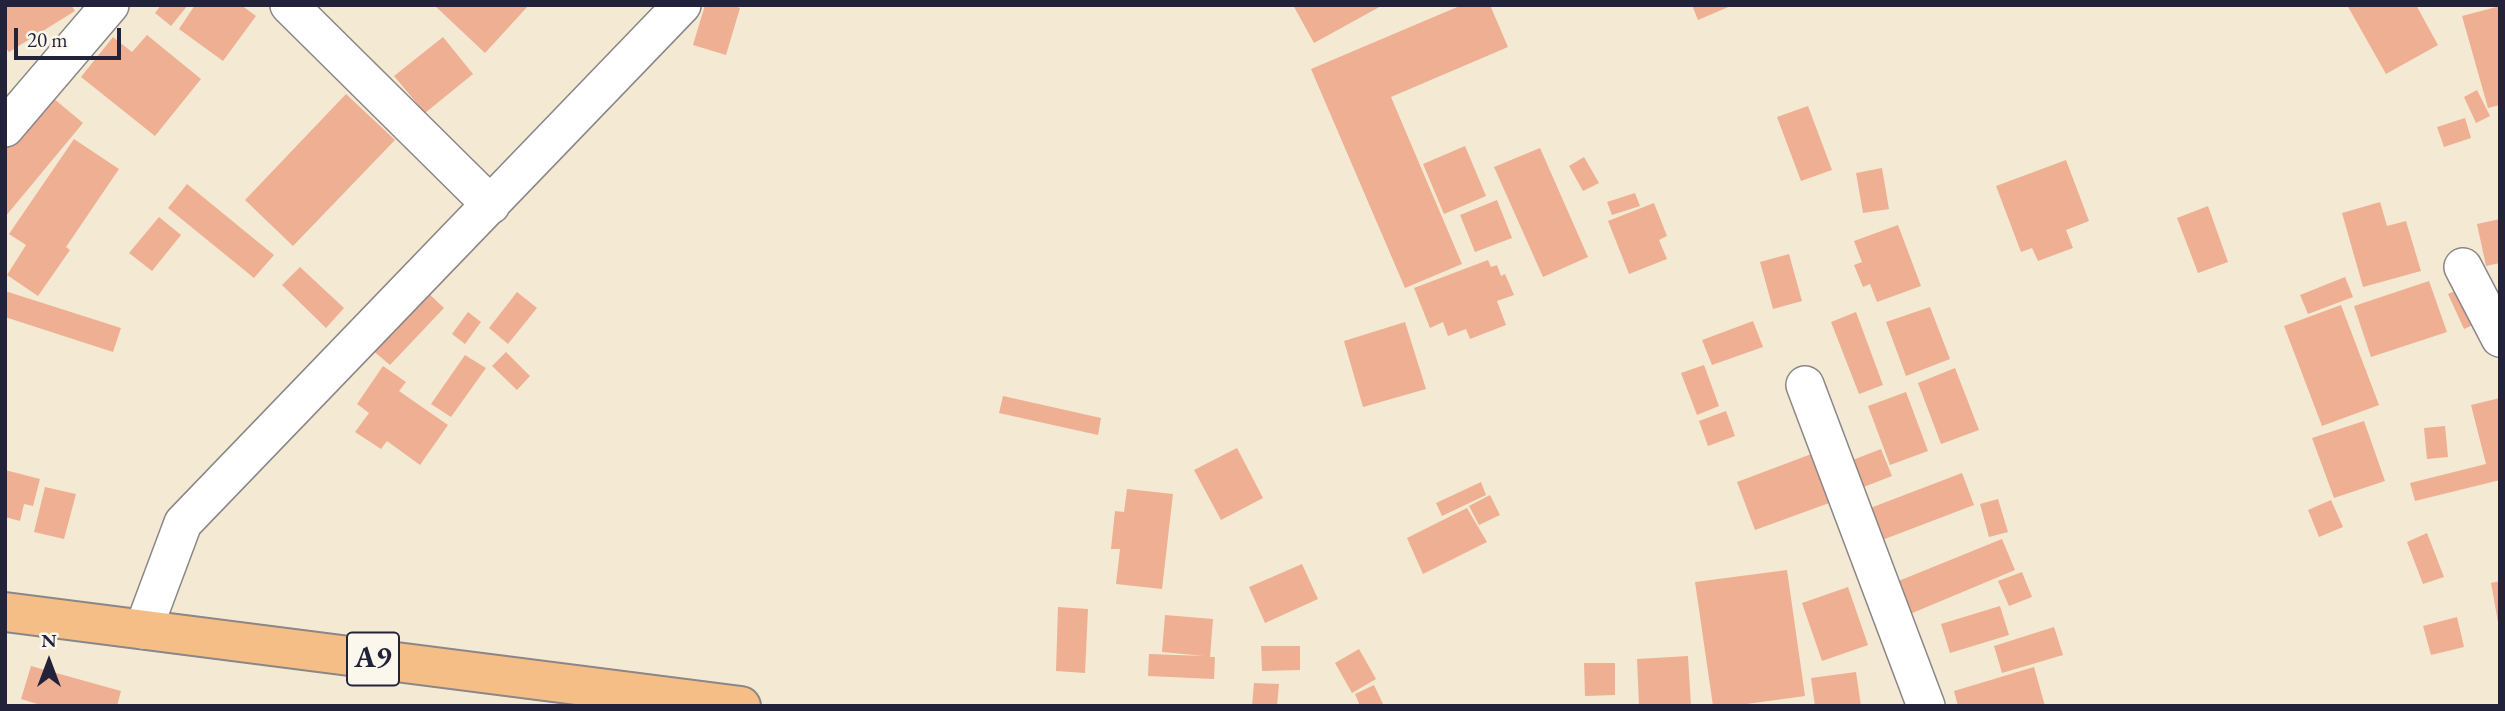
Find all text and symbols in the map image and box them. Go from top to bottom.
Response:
scale bar [18,14,124,58]
text: 20 m [27,26,68,53]
north arrow [14,627,84,697]
text: N [41,628,57,653]
road number: A9 [347,632,399,686]

